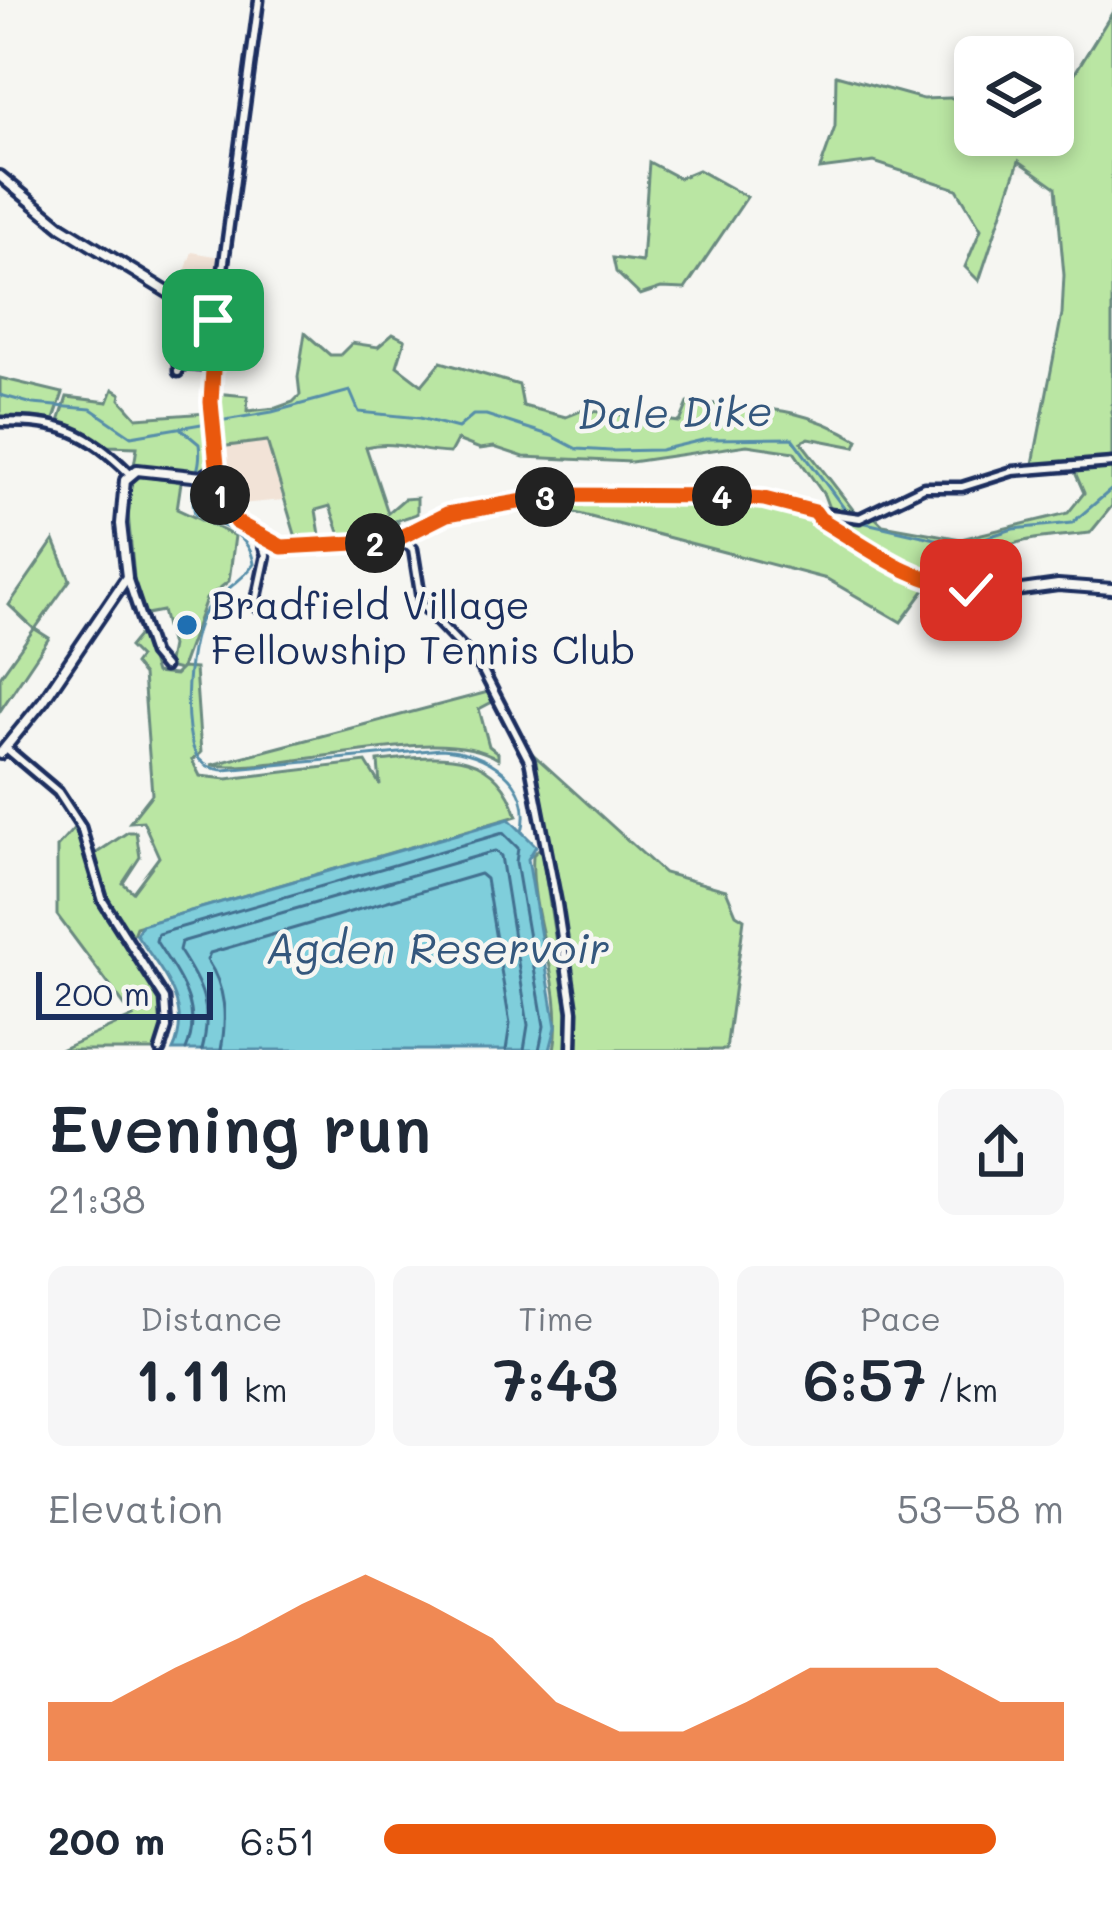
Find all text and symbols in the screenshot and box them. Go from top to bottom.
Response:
map controls [954,36,1074,156]
button: layers [954,36,1074,156]
pin [162,269,264,371]
icon: arrive [180,287,246,353]
water label: Dale Dike [577,382,773,440]
pin: 1 [190,465,250,525]
pin: 4 [692,466,752,526]
pin: 3 [515,467,575,527]
text: 1 [213,473,227,516]
text: 4 [712,474,732,517]
text: 3 [535,475,555,518]
pin: 2 [345,513,405,573]
text: 2 [366,521,384,564]
pin [920,539,1022,641]
icon: check [938,557,1004,623]
place label: Bradfield Village Fellowship Tennis Club [211,578,636,674]
marker: Bradfield Village Fellowship Tennis Club [174,612,200,638]
water label: Agden Reservoir [266,920,610,975]
scale bar [36,966,213,1019]
text: 200 m [54,971,150,1014]
text: Evening run [48,1084,431,1170]
button: share [938,1089,1064,1215]
text: 21:38 [48,1172,146,1223]
text: Distance [140,1296,282,1339]
text: Time [518,1296,594,1339]
text: Pace [860,1296,941,1339]
text: 1.11 [135,1339,233,1417]
text: 7:43 [493,1339,619,1417]
text: 6:57 [803,1339,927,1417]
text: km [233,1367,288,1410]
text: /km [927,1367,998,1410]
text: Elevation [48,1482,223,1533]
text: 53–58 m [897,1482,1064,1533]
text: 200 m [48,1814,165,1865]
text: 6:51 [240,1814,316,1865]

